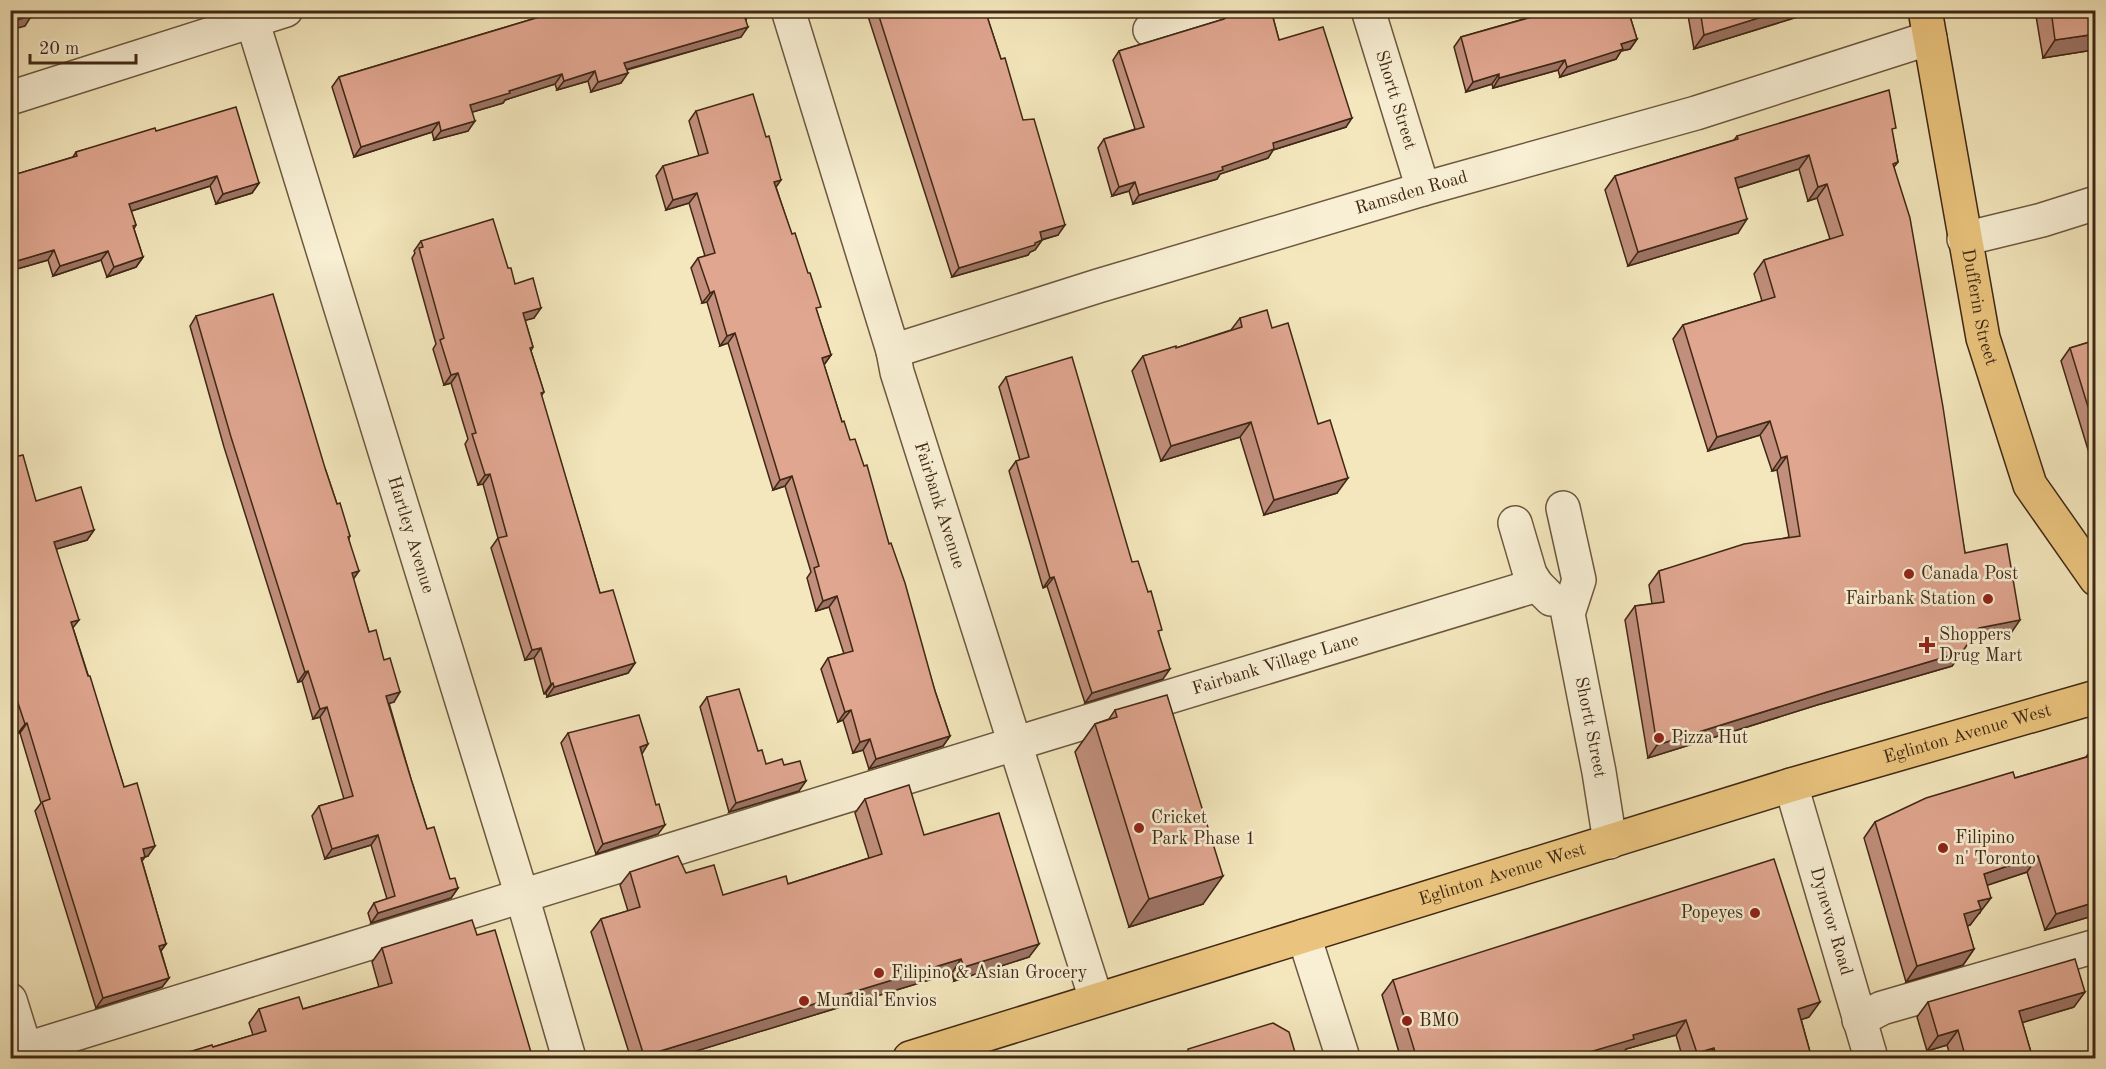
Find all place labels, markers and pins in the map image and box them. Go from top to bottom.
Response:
place label: Canada Post [1921,565,2018,583]
marker: Canada Post [1902,567,1916,581]
place label: Fairbank Station [1845,590,1976,608]
marker: Fairbank Station [1981,592,1995,606]
place label: Shoppers Drug Mart [1939,626,2022,665]
marker: Shoppers Drug Mart [1920,638,1934,652]
place label: Pizza Hut [1671,729,1748,747]
marker: Pizza Hut [1652,731,1666,745]
place label: Cricket Park Phase 1 [1151,809,1256,848]
marker: Cricket Park Phase 1 [1132,821,1146,835]
place label: Filipino n' Toronto [1955,829,2036,868]
marker: Filipino n' Toronto [1936,841,1950,855]
place label: Popeyes [1680,904,1743,922]
marker: Popeyes [1748,906,1762,920]
place label: Filipino & Asian Grocery [891,964,1088,982]
marker: Filipino & Asian Grocery [872,966,886,980]
place label: Mundial Envios [816,992,937,1010]
marker: Mundial Envios [797,994,811,1008]
place label: BMO [1419,1012,1459,1030]
marker: BMO [1400,1014,1414,1028]

